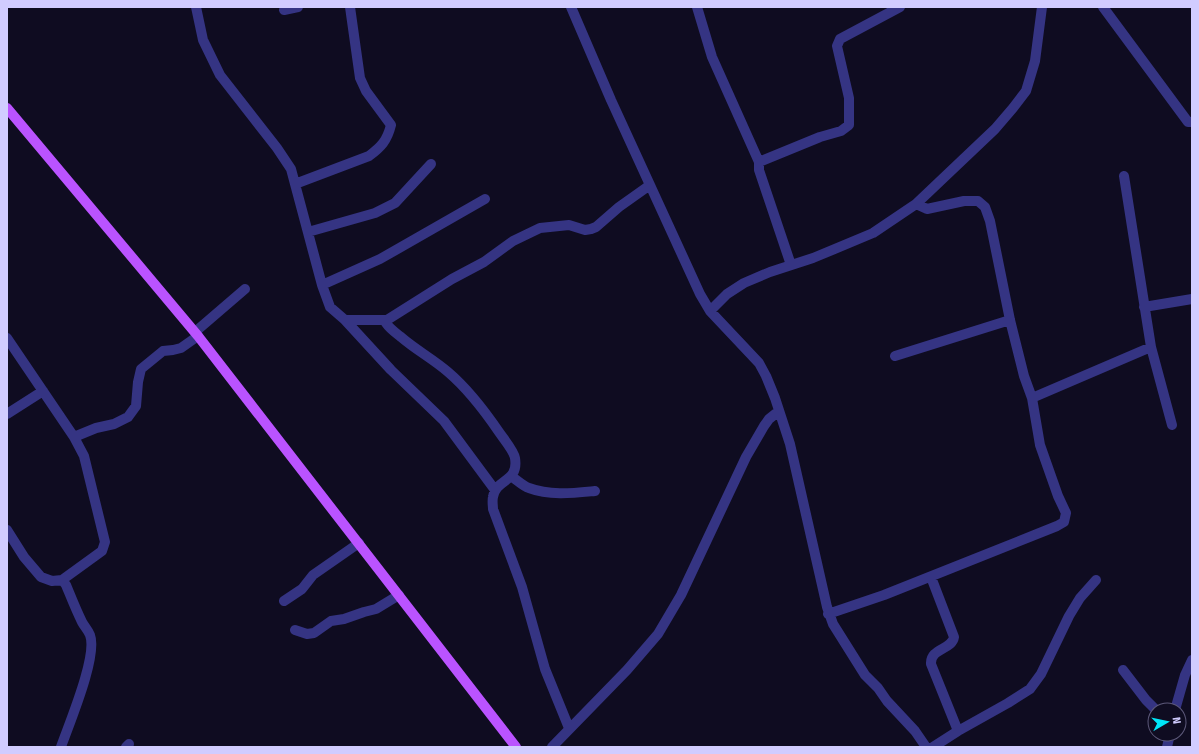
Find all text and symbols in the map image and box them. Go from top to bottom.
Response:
north arrow [1147,702,1187,742]
text: N [1169,716,1183,725]

